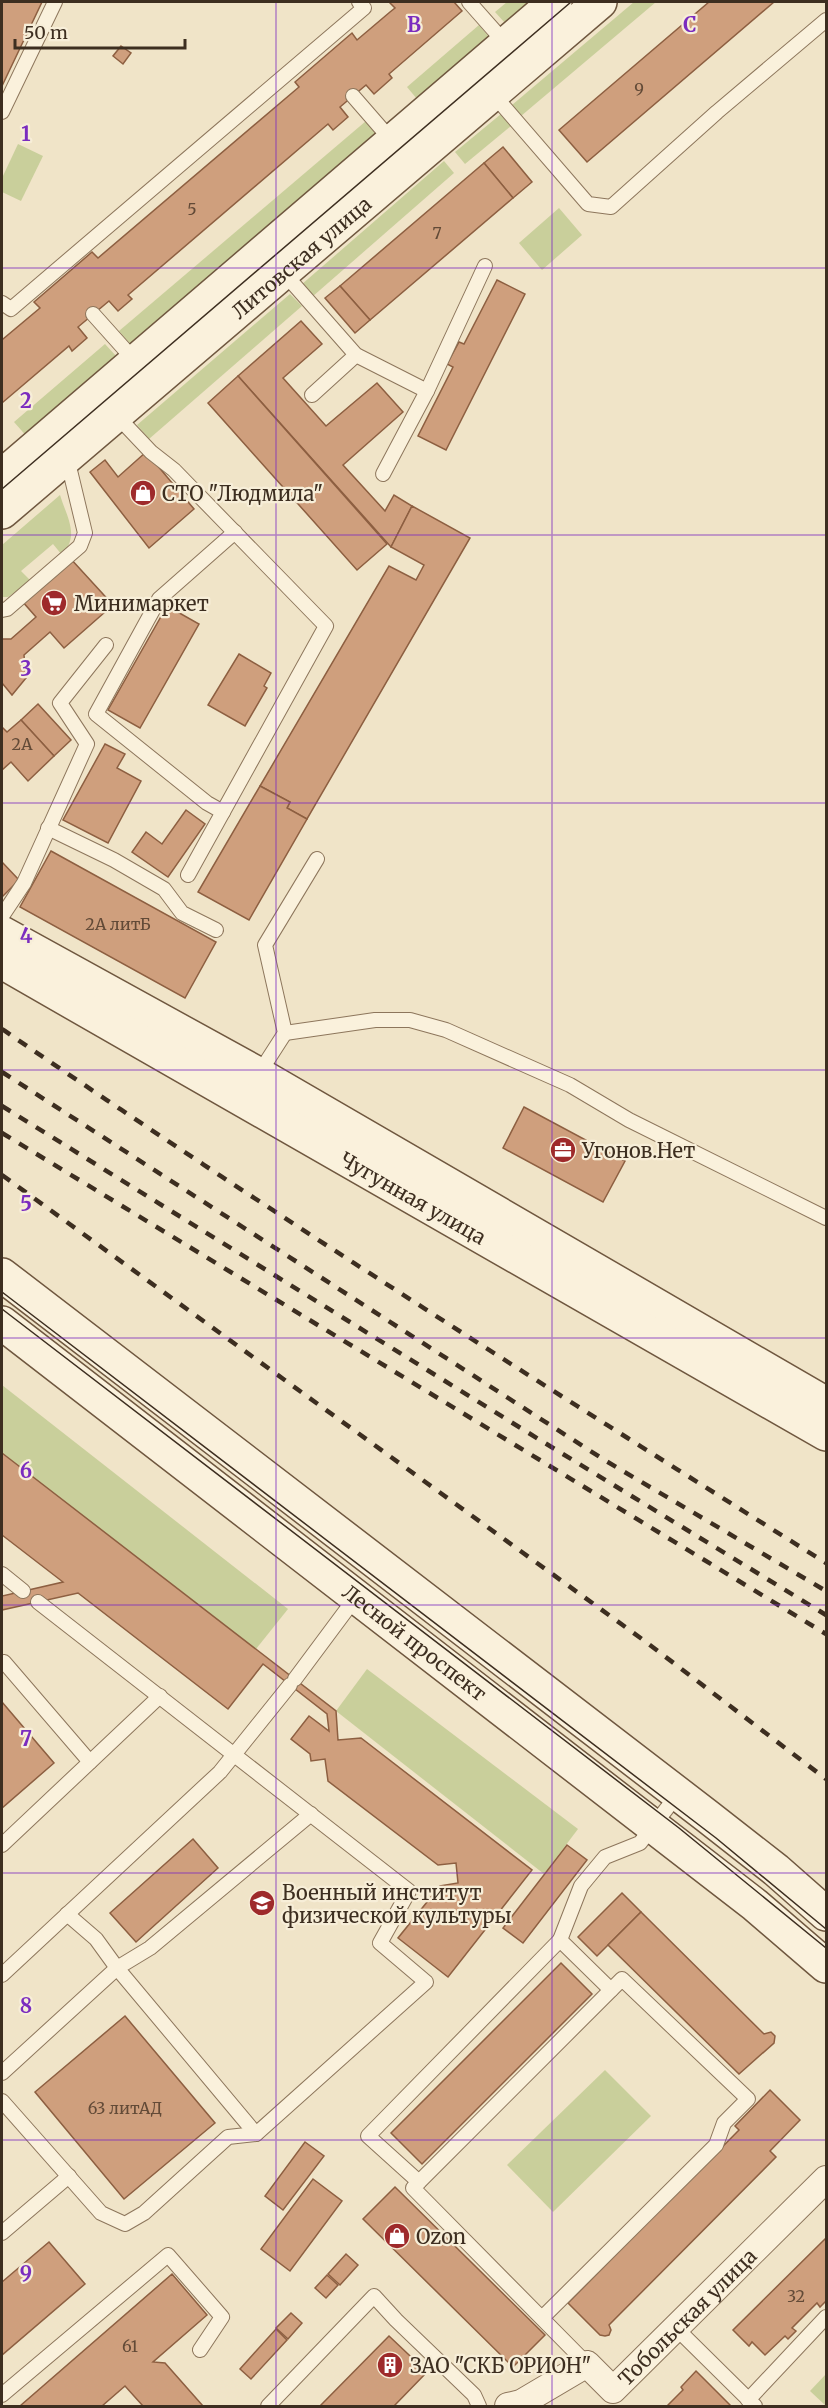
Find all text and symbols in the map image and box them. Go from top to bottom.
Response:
scale bar [15,12,184,50]
text: B [407,12,421,37]
text: C [683,12,697,37]
text: 50 m [24,21,68,44]
house number: 9 [634,79,644,99]
text: 1 [21,121,31,146]
street label: Литовская улица [226,190,376,323]
house number: 5 [187,199,197,219]
house number: 7 [432,223,442,243]
text: 2 [20,388,32,413]
shop icon: СТО "Людмила" [128,478,158,508]
place label: СТО "Людмила" [162,481,323,506]
supermarket icon: Минимаркет [39,588,69,618]
place label: Минимаркет [74,591,209,616]
text: 3 [20,656,32,681]
house number: 2А [12,734,33,754]
house number: 2А литБ [85,914,151,934]
text: 4 [20,923,33,948]
office icon: Угонов.Нет [548,1135,578,1165]
place label: Угонов.Нет [581,1138,695,1163]
street label: Чугунная улица [336,1146,491,1249]
text: 5 [20,1191,32,1216]
text: 6 [20,1458,32,1483]
street label: Лесной проспект [338,1579,492,1706]
text: 7 [20,1726,32,1751]
place label: Военный институт физической культуры [282,1880,512,1928]
school or university icon: Военный институт физической культуры [247,1888,277,1918]
text: 8 [20,1993,32,2018]
house number: 63 литАД [88,2098,162,2118]
shop icon: Ozon [382,2221,412,2251]
place label: Ozon [416,2224,466,2249]
street label: Тобольская улица [613,2243,762,2390]
text: 9 [20,2261,32,2286]
house number: 32 [787,2286,805,2306]
house number: 61 [122,2336,138,2356]
building icon: ЗАО "СКБ ОРИОН" [375,2350,405,2380]
place label: ЗАО "СКБ ОРИОН" [410,2353,591,2378]

